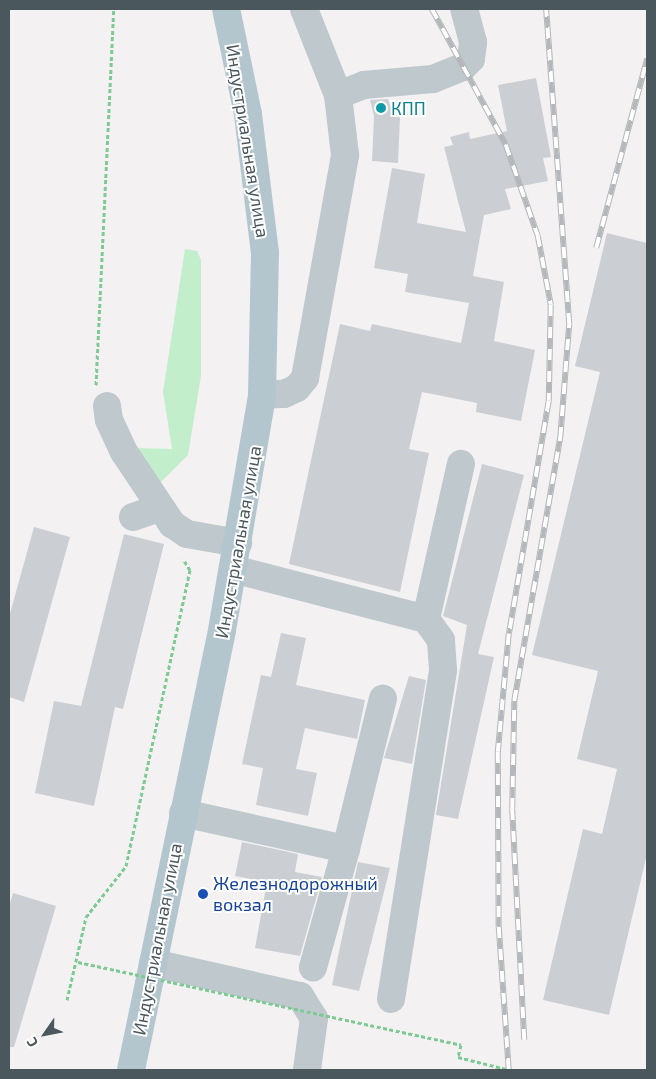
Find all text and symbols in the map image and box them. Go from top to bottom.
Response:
street label: Индустриальная улица [222,43,274,239]
place label: КПП [391,97,426,119]
marker: КПП [375,102,387,114]
street label: Индустриальная улица [210,444,266,640]
street label: Индустриальная улица [128,841,186,1037]
place label: Железнодорожный вокзал [213,873,378,916]
marker: Железнодорожный вокзал [197,888,209,900]
north arrow [20,1009,70,1059]
text: С [23,1034,41,1051]

